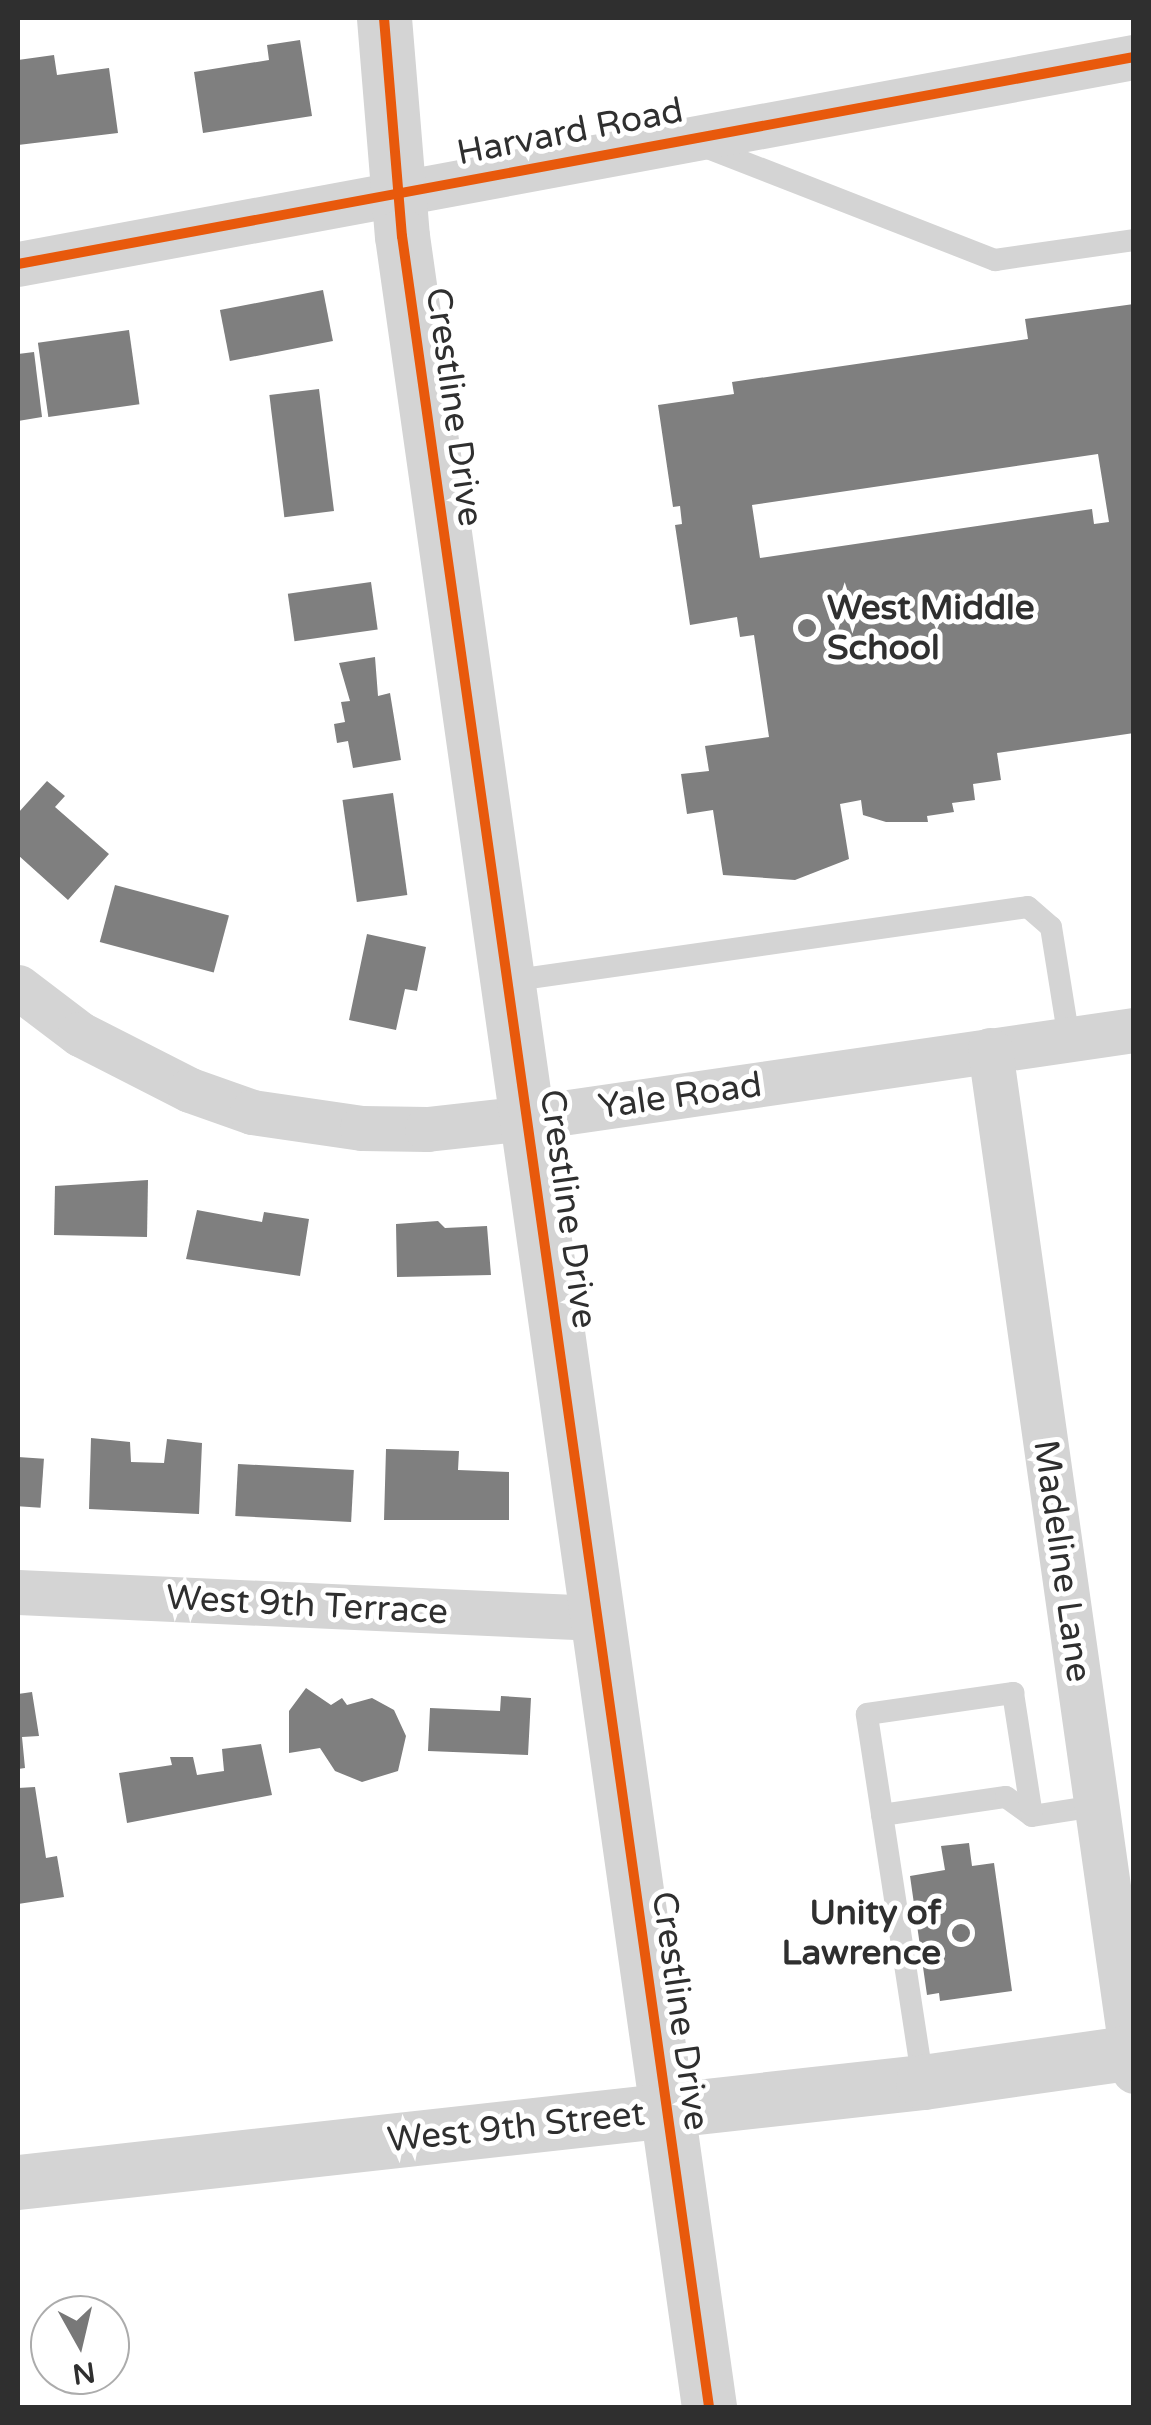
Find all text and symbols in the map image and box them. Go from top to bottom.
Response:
street label: Harvard Road [453,89,687,175]
street label: Crestline Drive [416,285,492,529]
place label: West Middle School [827,587,1035,669]
marker: West Middle School [796,617,818,639]
street label: Yale Road [595,1064,765,1128]
street label: Crestline Drive [530,1087,606,1331]
street label: Madeline Lane [1024,1437,1100,1685]
street label: West 9th Terrace [165,1577,449,1633]
street label: Crestline Drive [642,1889,718,2133]
place label: Unity of Lawrence [781,1892,941,1974]
marker: Unity of Lawrence [950,1922,972,1944]
street label: West 9th Street [385,2093,647,2161]
north arrow [30,2295,130,2395]
text: N [70,2354,97,2391]

